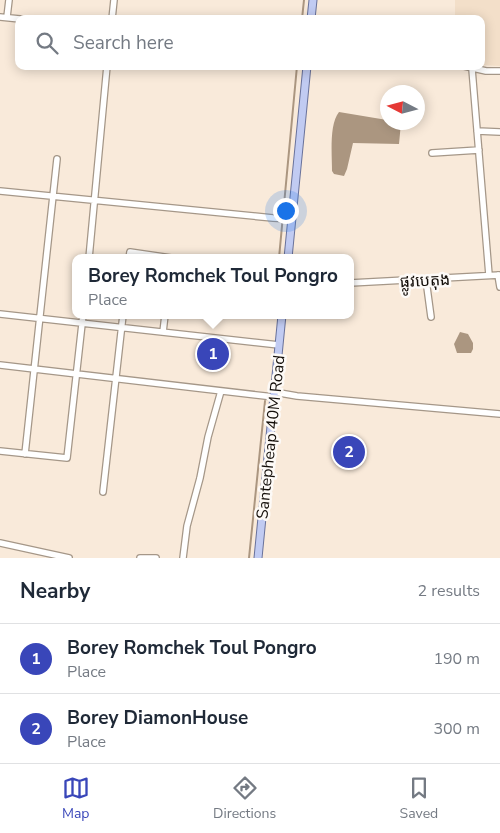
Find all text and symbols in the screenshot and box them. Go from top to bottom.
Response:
search box [15,15,485,70]
icon: search [33,29,61,57]
text: Search here [73,30,174,56]
north arrow [380,85,425,130]
your location [273,198,299,224]
popup [72,254,354,319]
text: Borey Romchek Toul Pongro [88,263,338,289]
street label: ផ្លូវបេតុង [399,269,451,296]
text: Place [88,289,127,311]
pin: 1 [197,335,229,373]
street label: Santepheap 40M Road [251,354,291,520]
pin: 2 [333,433,365,471]
text: Nearby [20,577,90,605]
text: 2 results [418,580,480,602]
text: Borey Romchek Toul Pongro [67,635,317,661]
text: 1 [31,648,41,670]
text: 190 m [433,648,480,670]
text: Place [67,661,106,683]
text: Borey DiamonHouse [67,705,248,731]
text: 2 [31,718,41,740]
text: 300 m [433,718,480,740]
text: Place [67,731,106,753]
tab: Map [62,774,90,823]
tab: Directions [213,774,276,823]
tab: Saved [400,774,438,823]

